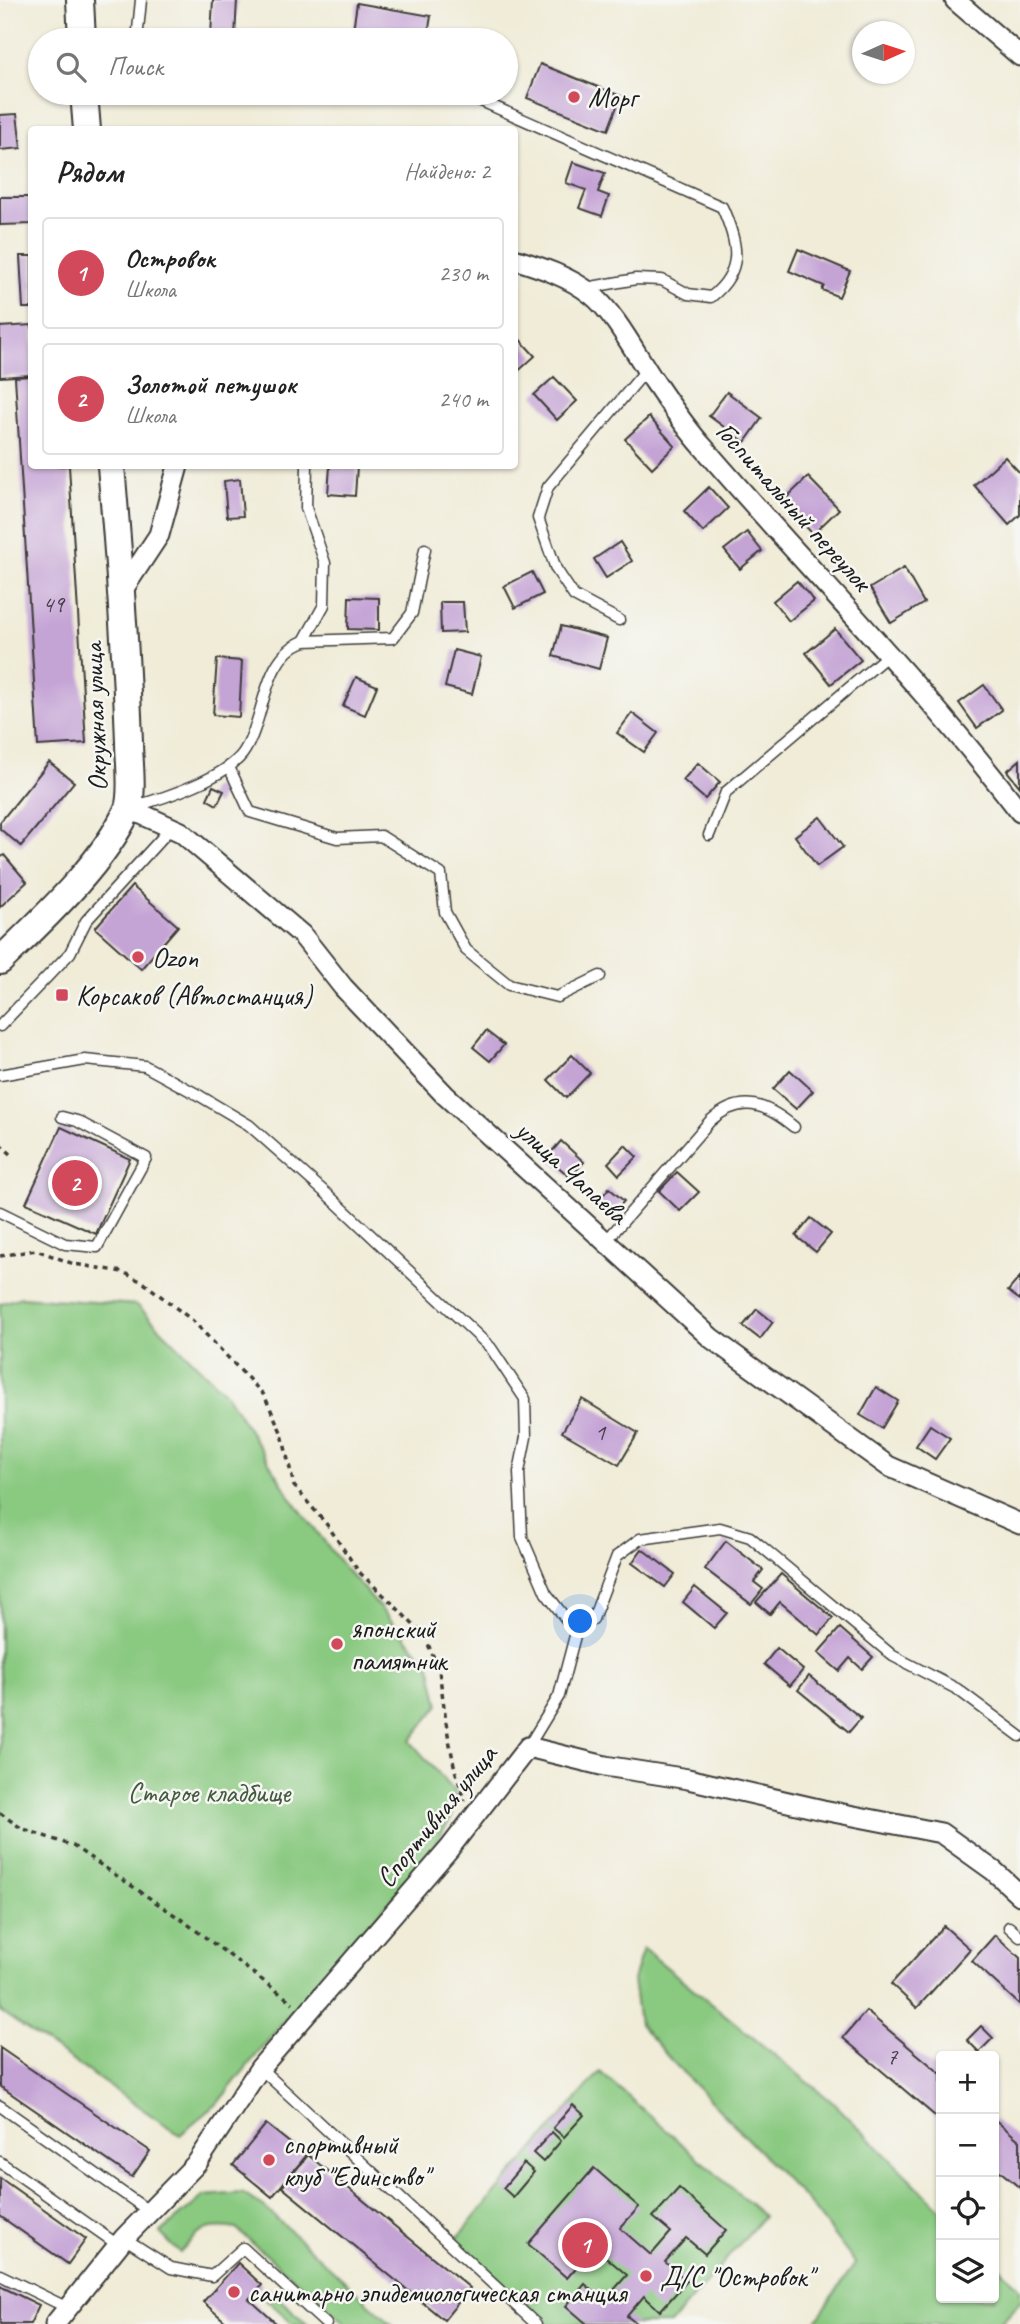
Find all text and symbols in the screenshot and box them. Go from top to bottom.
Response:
north arrow [852,21,915,84]
search box [28,28,518,105]
icon: search [52,48,90,86]
text: Поиск [108,50,163,83]
place label: Морг [588,80,641,115]
marker: Морг [566,89,582,105]
text: Рядом [56,153,123,191]
text: Найдено: 2 [404,157,490,186]
text: Островок [125,242,215,275]
text: 1 [76,259,86,288]
text: 230 m [439,259,488,288]
text: Школа [125,275,176,304]
text: Золотой петушок [125,368,296,401]
text: 2 [76,385,86,414]
text: 240 m [439,385,488,414]
text: Школа [125,401,176,430]
street label: Госпитальный переулок [709,414,881,600]
house number: 49 [42,589,66,619]
street label: Окружная улица [75,639,115,792]
place label: Ozon [152,940,198,975]
marker: Ozon [130,949,146,965]
place label: Корсаков (Автостанция) [76,978,314,1013]
marker: Корсаков (Автостанция) [54,987,70,1003]
street label: улица Чапаева [507,1111,637,1233]
pin: 2 [52,1157,98,1209]
house number: 1 [595,1417,607,1447]
your location [563,1604,597,1638]
place label: японский памятник [351,1611,449,1678]
marker: японский памятник [329,1636,345,1652]
street label: Спортивная улица [368,1736,505,1894]
park label: Старое кладбище [128,1775,292,1810]
house number: 7 [887,2041,899,2071]
map controls [936,2051,999,2303]
button: + [936,2051,999,2114]
button: − [936,2114,999,2177]
place label: спортивный клуб "Единство" [283,2127,434,2194]
marker: спортивный клуб "Единство" [261,2152,277,2168]
button: locate [936,2177,999,2240]
pin: 1 [562,2219,608,2271]
button: layers [936,2240,999,2303]
place label: Д/С "Островок" [660,2259,818,2294]
marker: Д/С "Островок" [638,2268,654,2284]
place label: санитарно эпидемиологическая станция [248,2275,629,2310]
marker: санитарно эпидемиологическая станция [226,2284,242,2300]

